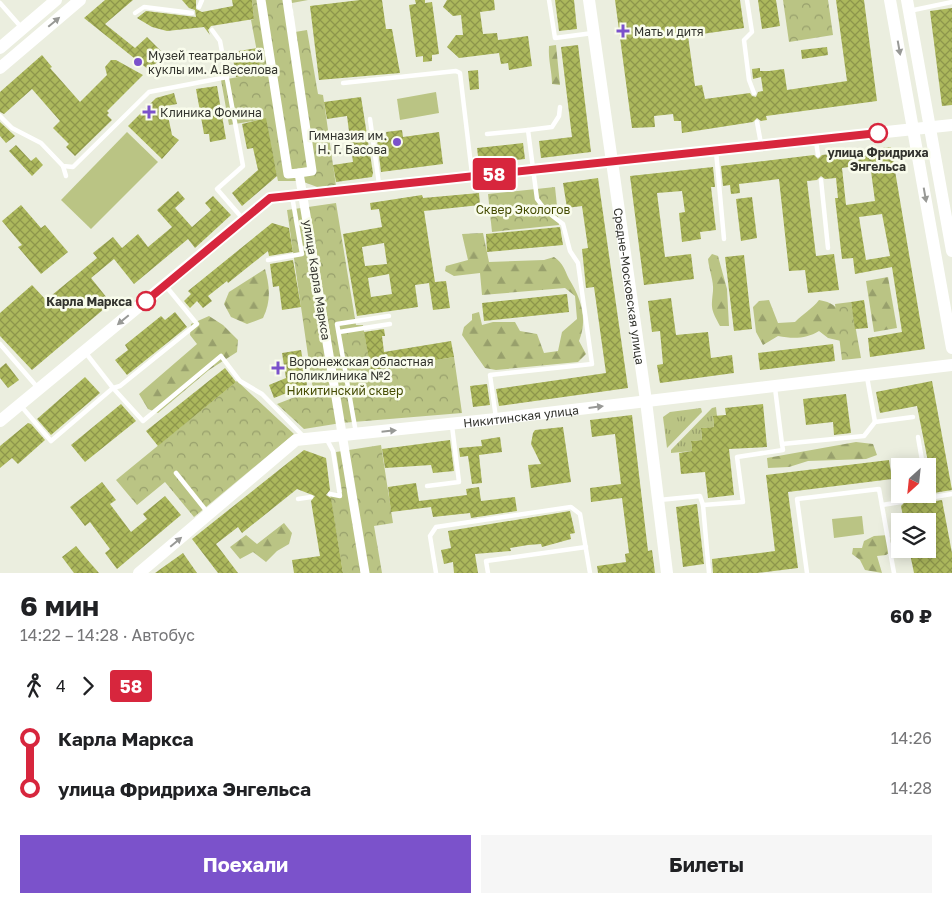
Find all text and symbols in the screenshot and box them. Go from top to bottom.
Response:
one-way arrow [47,17,60,28]
marker: Мать и дитя [616,24,630,38]
place label: Мать и дитя [634,24,704,39]
one-way arrow [896,40,904,56]
place label: Музей театральной куклы им. А.Веселова [148,48,278,77]
marker: Музей театральной куклы им. А.Веселова [132,56,144,68]
marker: Клиника Фомина [142,105,156,119]
place label: Клиника Фомина [160,105,262,120]
marker: улица Фридриха Энгельса [868,123,888,143]
place label: Гимназия им. Н. Г. Басова [309,128,387,157]
marker: Гимназия им. Н. Г. Басова [391,136,403,148]
place label: улица Фридриха Энгельса [828,145,928,174]
line badge: 58 [472,158,516,190]
text: 58 [483,163,505,185]
one-way arrow [922,187,930,203]
park label: Сквер Экологов [476,202,571,217]
street label: Средне-Московская улица [611,207,648,366]
street label: улица Карла Маркса [300,219,334,341]
marker: Карла Маркса [136,291,156,311]
place label: Карла Маркса [46,294,132,309]
one-way arrow [117,314,130,325]
place label: Воронежская областная поликлиника №2 [289,354,434,383]
marker: Воронежская областная поликлиника №2 [271,361,285,375]
park label: Никитинский сквер [287,383,403,398]
street label: Никитинская улица [462,402,580,430]
one-way arrow [589,403,605,411]
one-way arrow [381,427,397,435]
north arrow [891,458,936,502]
map controls [891,458,936,558]
button: layers [891,513,936,558]
one-way arrow [169,536,182,547]
text: 6 мин [20,589,99,622]
text: 60 ₽ [890,604,932,627]
text: 14:22 – 14:28 · Автобус [20,625,195,645]
icon: walk [20,672,48,700]
icon: forward [74,672,102,700]
text: 58 [120,675,142,697]
text: 4 [56,676,66,696]
text: Карла Маркса [58,727,194,750]
text: 14:26 [891,728,932,748]
text: улица Фридриха Энгельса [58,777,311,800]
text: 14:28 [891,778,932,798]
button: Поехали [20,835,471,893]
button: Билеты [481,835,932,893]

